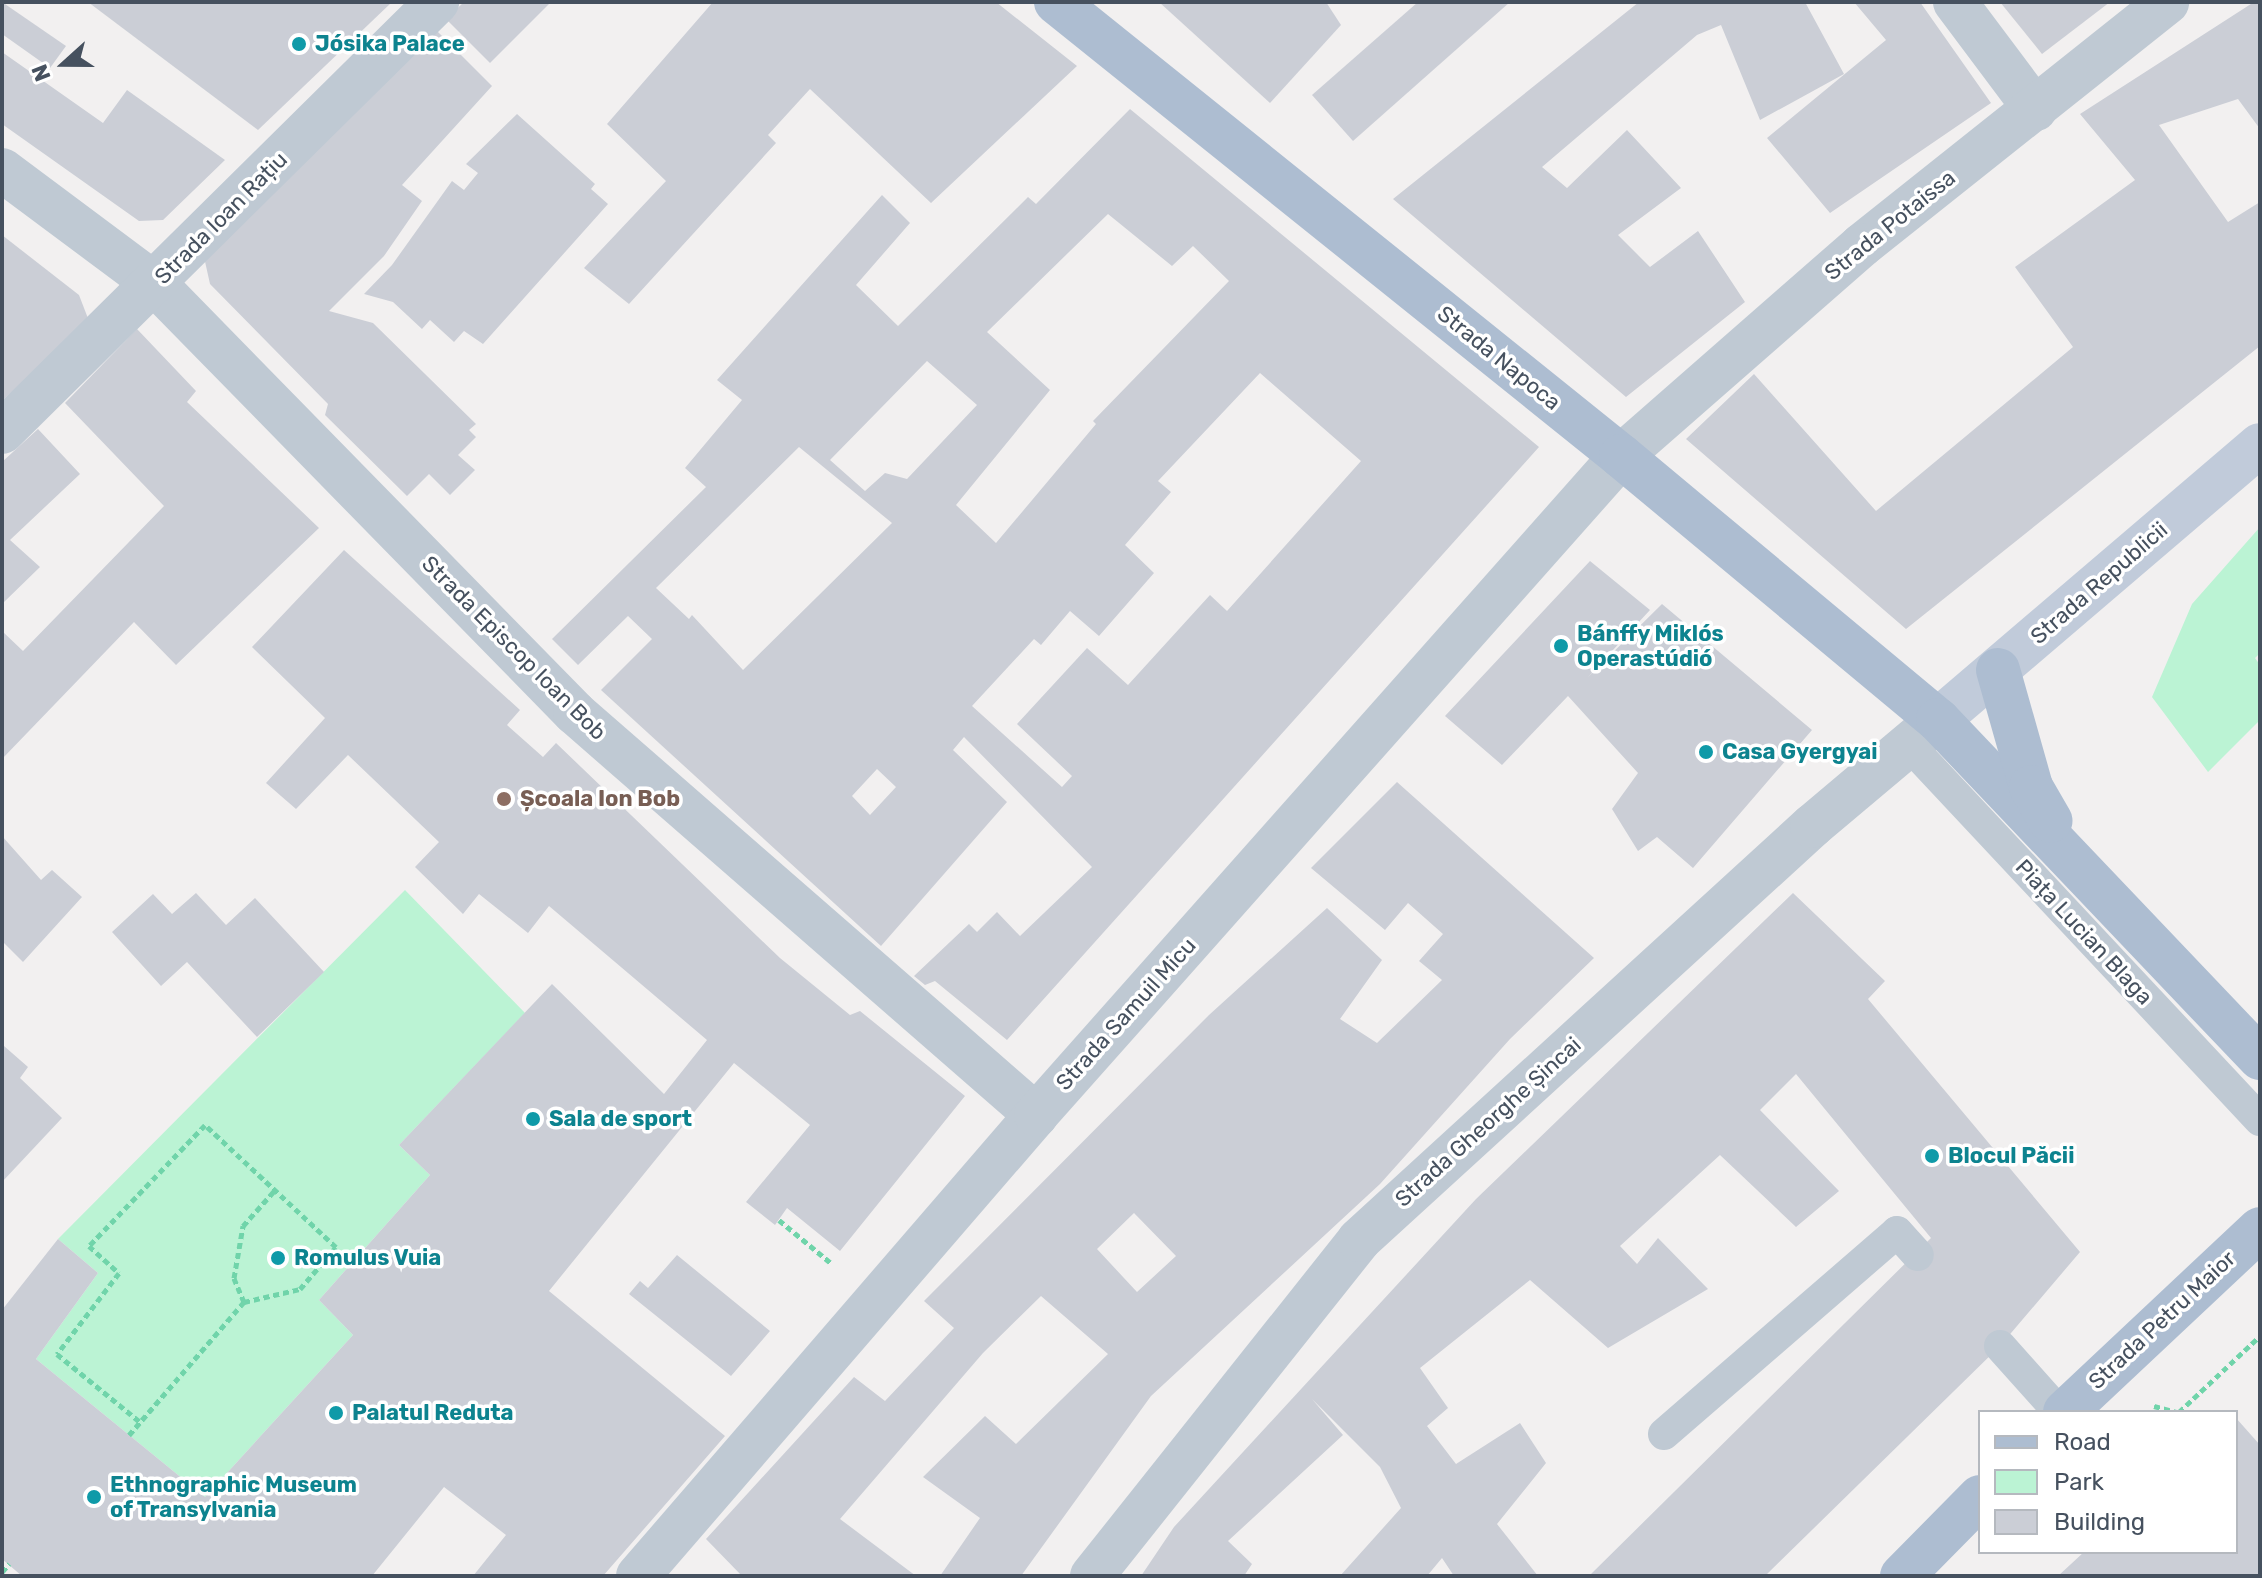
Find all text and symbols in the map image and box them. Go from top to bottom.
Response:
north arrow [24,24,104,104]
place label: Jósika Palace [315,31,465,57]
marker: Jósika Palace [290,35,308,53]
text: N [26,61,57,85]
street label: Strada Ioan Rațiu [149,146,293,290]
street label: Strada Potaissa [1819,164,1961,286]
street label: Strada Napoca [1432,300,1566,416]
street label: Strada Republicii [2025,516,2173,650]
street label: Strada Episcop Ioan Bob [416,550,612,746]
place label: Bánffy Miklós Operastúdió [1577,620,1724,672]
marker: Bánffy Miklós Operastúdió [1552,637,1570,655]
place label: Casa Gyergyai [1722,739,1878,765]
marker: Casa Gyergyai [1697,743,1715,761]
place label: Școala Ion Bob [520,786,680,812]
marker: Școala Ion Bob [495,790,513,808]
street label: Piața Lucian Blaga [2010,854,2158,1010]
street label: Strada Samuil Micu [1051,932,1201,1096]
street label: Strada Gheorghe Șincai [1390,1032,1586,1212]
place label: Sala de sport [549,1106,692,1132]
marker: Sala de sport [524,1110,542,1128]
place label: Blocul Păcii [1948,1143,2074,1169]
marker: Blocul Păcii [1923,1147,1941,1165]
place label: Romulus Vuia [294,1245,442,1271]
street label: Strada Petru Maior [2083,1245,2241,1395]
marker: Romulus Vuia [269,1249,287,1267]
place label: Palatul Reduta [352,1400,513,1426]
marker: Palatul Reduta [327,1404,345,1422]
legend [1978,1410,2238,1554]
text: Road [2054,1428,2111,1456]
text: Park [2054,1468,2104,1496]
place label: Ethnographic Museum of Transylvania [110,1471,357,1522]
marker: Ethnographic Museum of Transylvania [85,1488,103,1506]
text: Building [2054,1508,2145,1536]

